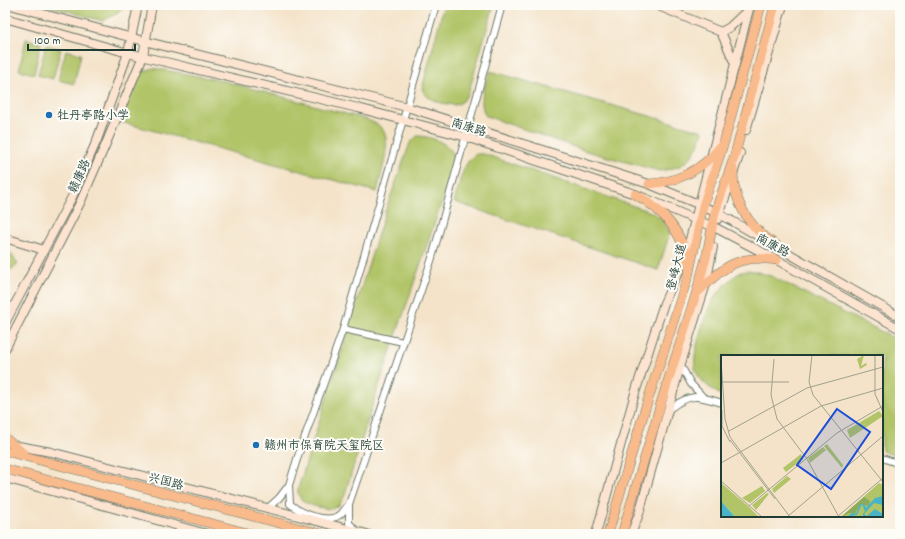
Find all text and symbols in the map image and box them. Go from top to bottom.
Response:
scale bar [28,26,135,52]
text: 100 m [34,33,61,50]
place label: 牡丹亭路小学 [57,108,129,125]
marker: 牡丹亭路小学 [44,110,54,120]
street label: 南康路 [449,115,488,142]
street label: 赣康路 [65,157,95,197]
street label: 南康路 [752,230,792,262]
street label: 登峰大道 [663,242,692,293]
inset map [721,355,883,517]
place label: 赣州市保育院天玺院区 [264,438,384,455]
marker: 赣州市保育院天玺院区 [251,440,261,450]
street label: 兴国路 [146,470,185,495]

